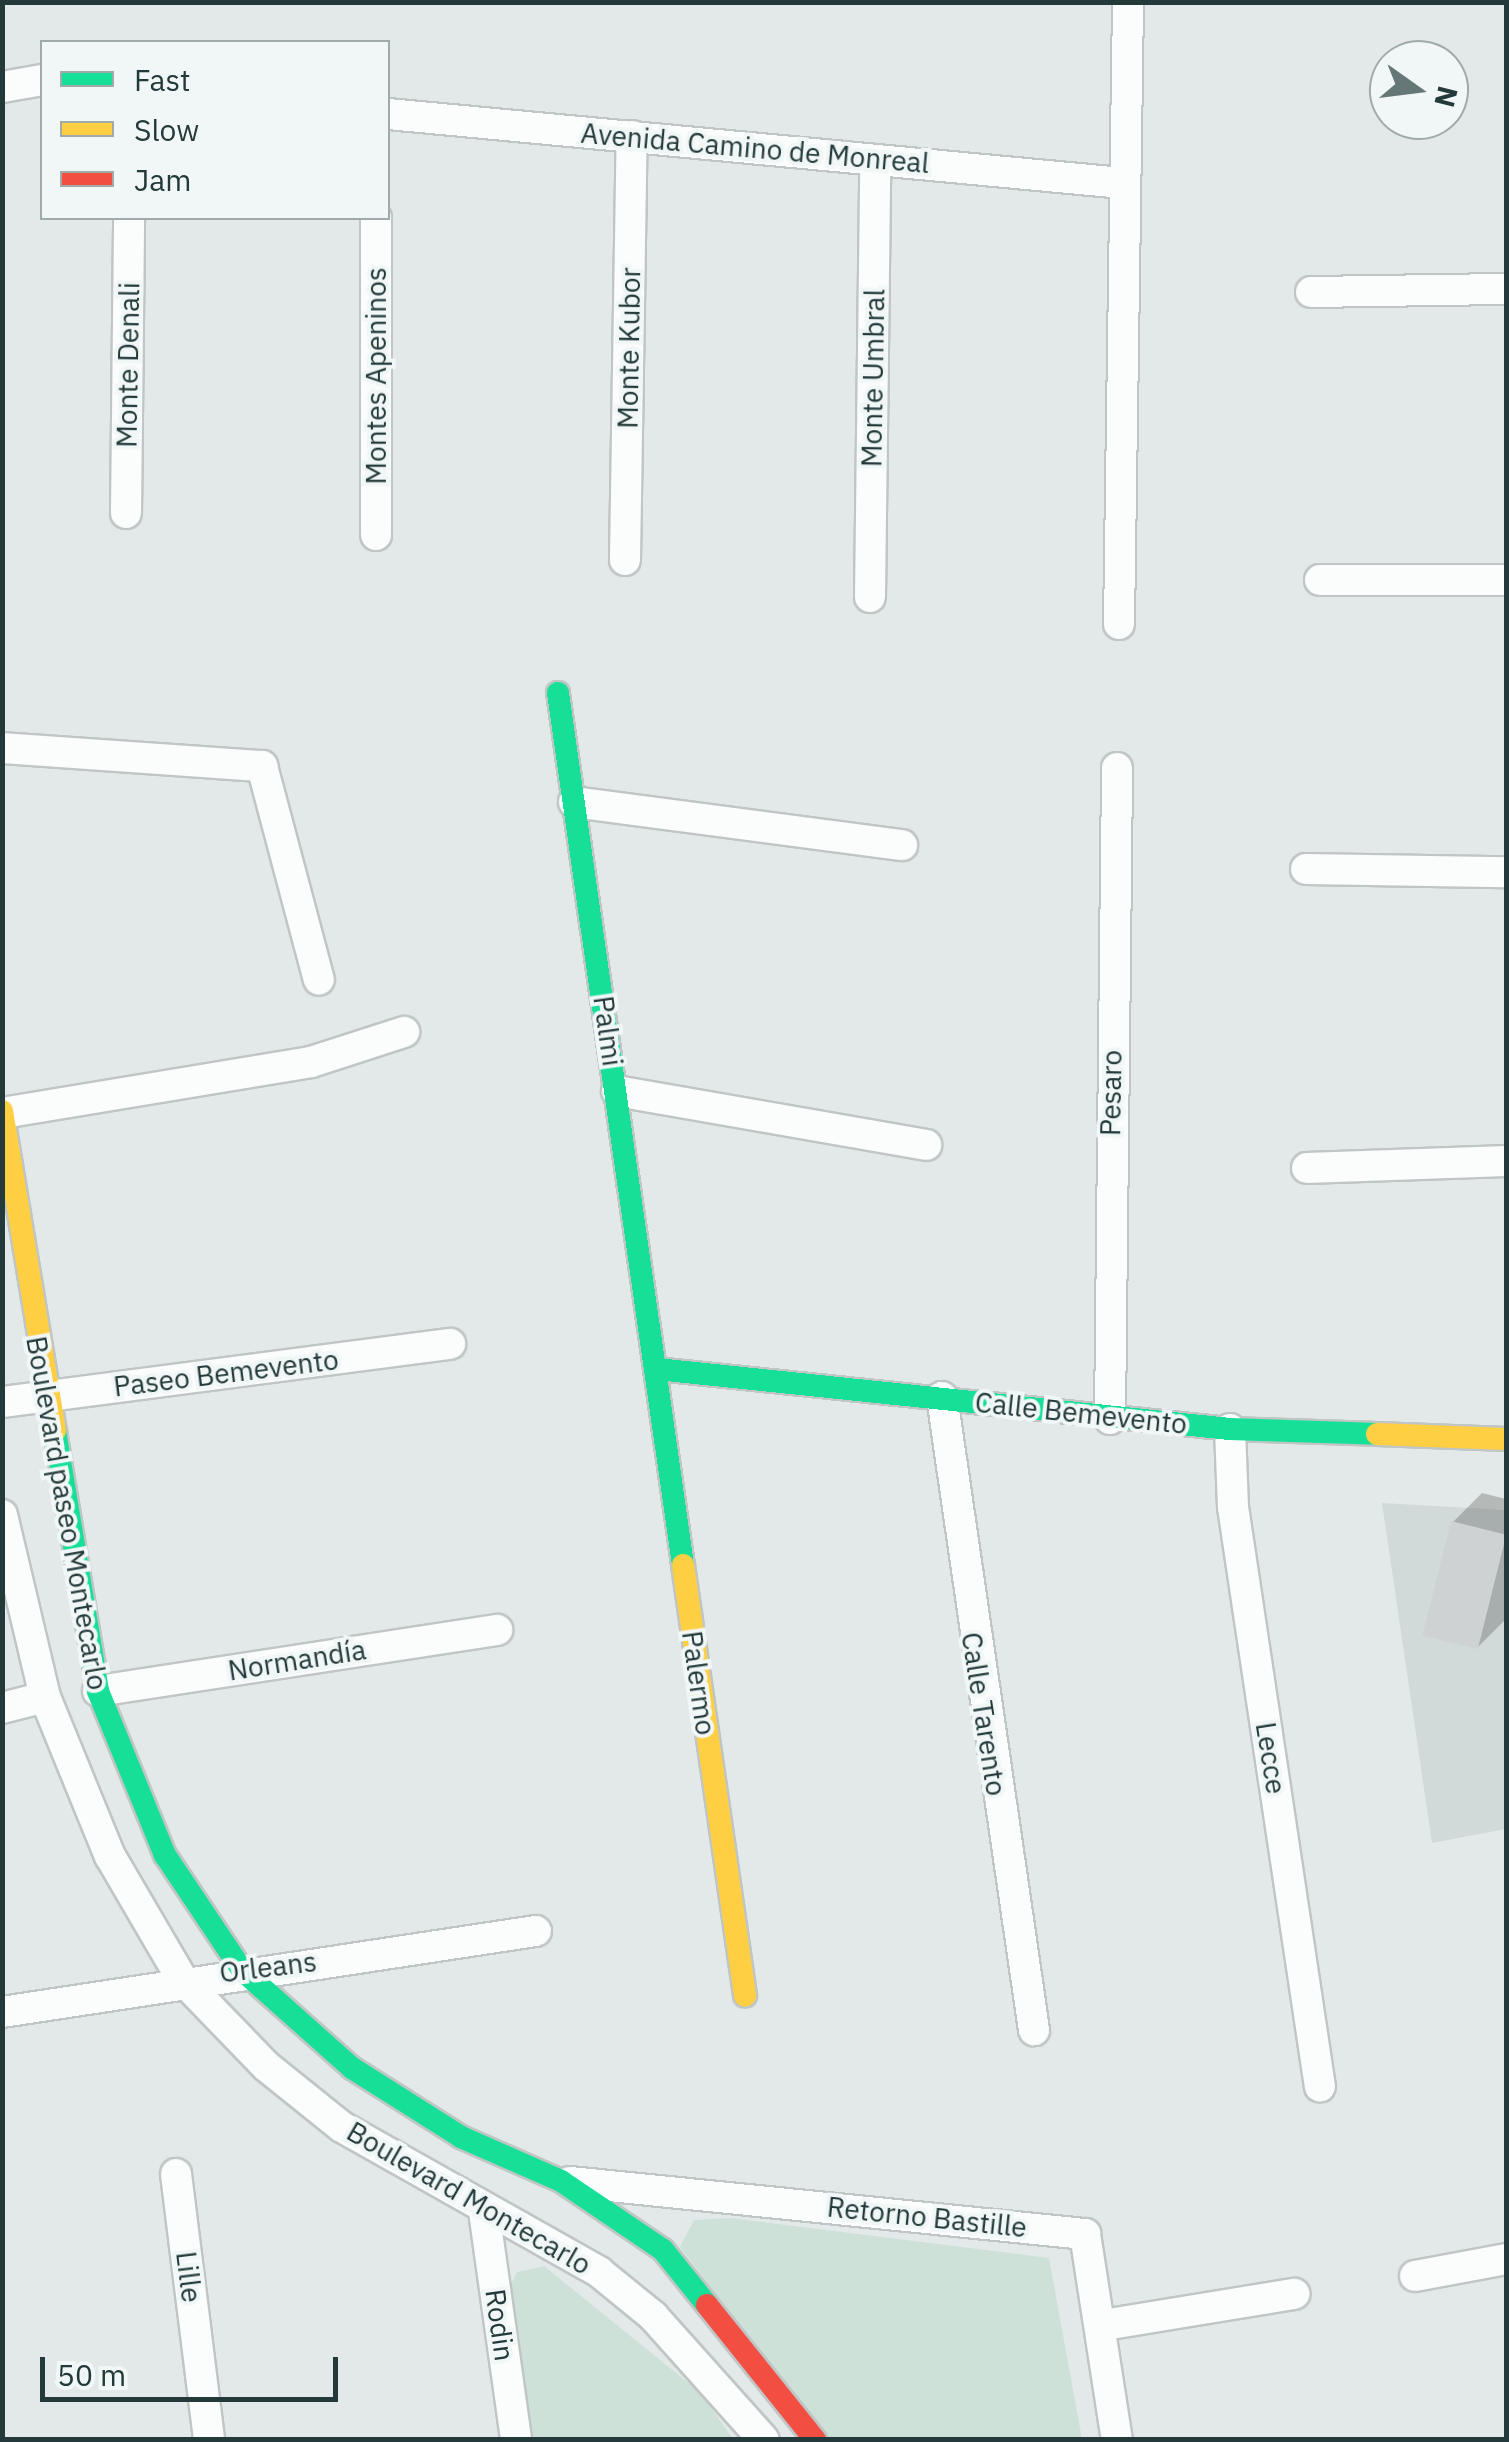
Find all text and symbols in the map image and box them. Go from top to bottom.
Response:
legend [40,40,390,220]
north arrow [1369,40,1469,140]
text: Fast [134,60,191,99]
text: N [1426,83,1467,111]
text: Slow [134,110,199,149]
street label: Avenida Camino de Monreal [579,116,931,180]
text: Jam [134,160,192,199]
street label: Montes Apeninos [359,267,393,485]
street label: Monte Kubor [611,267,647,429]
street label: Monte Denali [110,282,146,448]
street label: Monte Umbral [855,289,891,467]
street label: Palmi [586,994,630,1068]
street label: Pesaro [1093,1050,1129,1136]
street label: Boulevard paseo Montecarlo [19,1334,115,1692]
street label: Paseo Bemevento [112,1343,340,1403]
street label: Calle Bemevento [973,1385,1189,1441]
street label: Palermo [675,1629,723,1737]
street label: Calle Tarento [954,1630,1014,1798]
street label: Normandía [226,1633,368,1687]
street label: Lecce [1249,1720,1293,1796]
street label: Orleans [218,1944,318,1990]
street label: Boulevard Montecarlo [341,2114,597,2282]
street label: Retorno Bastille [825,2190,1029,2244]
street label: Lille [169,2249,209,2305]
street label: Rodin [478,2287,522,2363]
scale bar [45,2337,342,2399]
text: 50 m [57,2355,126,2394]

